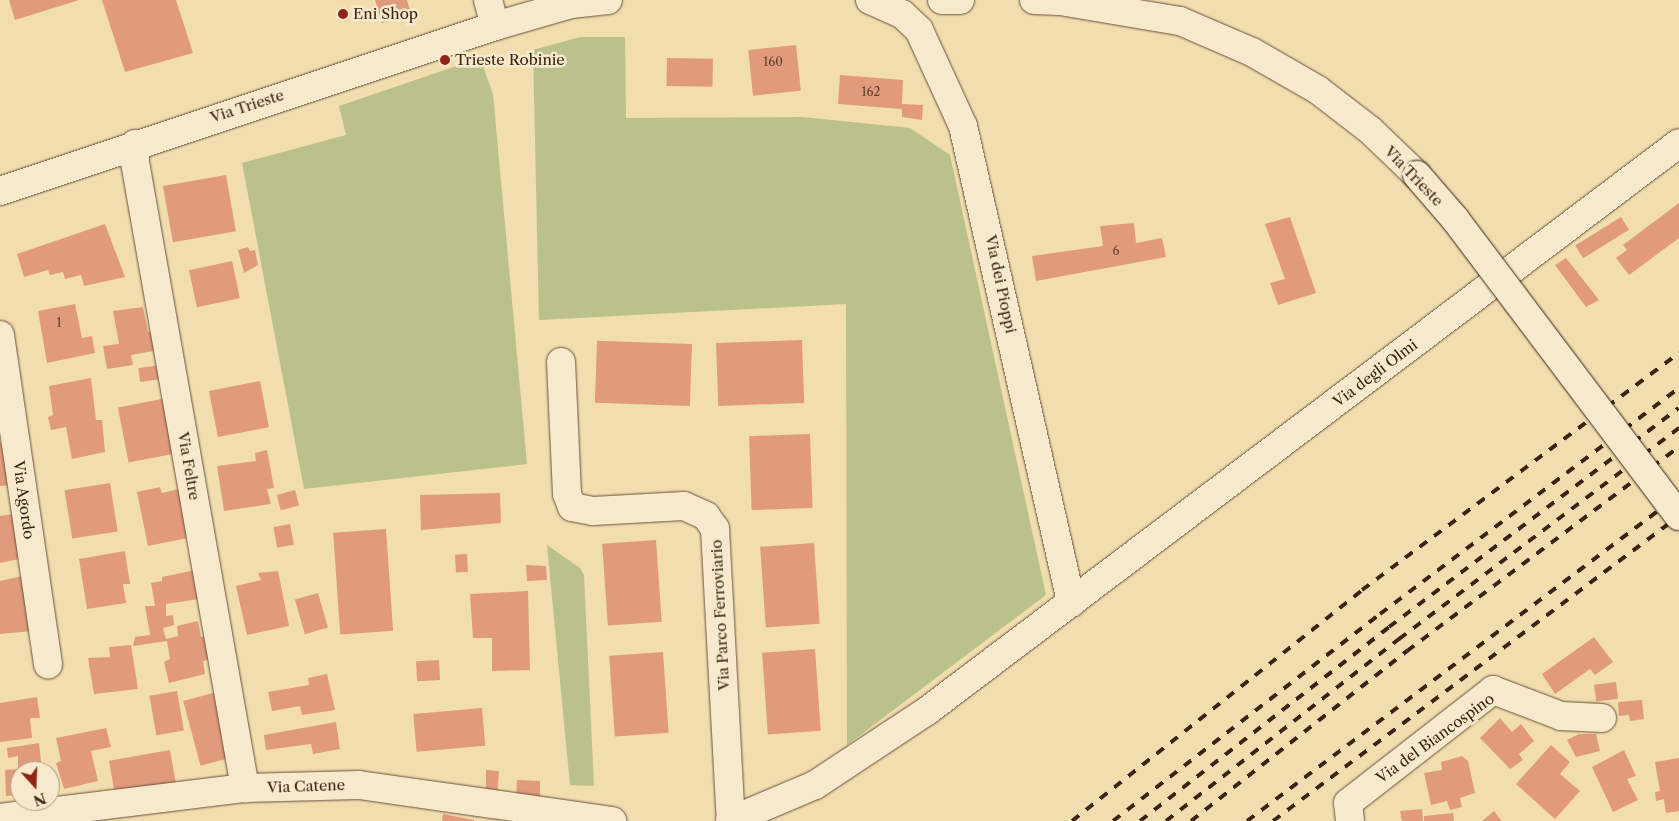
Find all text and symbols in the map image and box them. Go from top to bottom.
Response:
place label: Eni Shop [353,5,418,23]
marker: Eni Shop [337,8,349,20]
place label: Trieste Robinie [455,51,565,69]
marker: Trieste Robinie [439,54,451,66]
house number: 160 [763,55,783,69]
house number: 162 [862,85,880,99]
street label: Via Trieste [208,86,286,126]
street label: Via Trieste [1381,142,1447,210]
street label: Via dei Pioppi [982,233,1020,335]
house number: 6 [1112,244,1120,258]
house number: 1 [56,316,62,330]
street label: Via degli Olmi [1329,335,1421,411]
street label: Via Feltre [174,430,204,502]
street label: Via Agordo [10,459,38,541]
street label: Via Parco Ferroviario [707,539,733,691]
street label: Via del Biancospino [1372,689,1498,787]
north arrow [10,761,60,811]
street label: Via Catene [267,776,345,796]
text: N [31,789,49,810]

